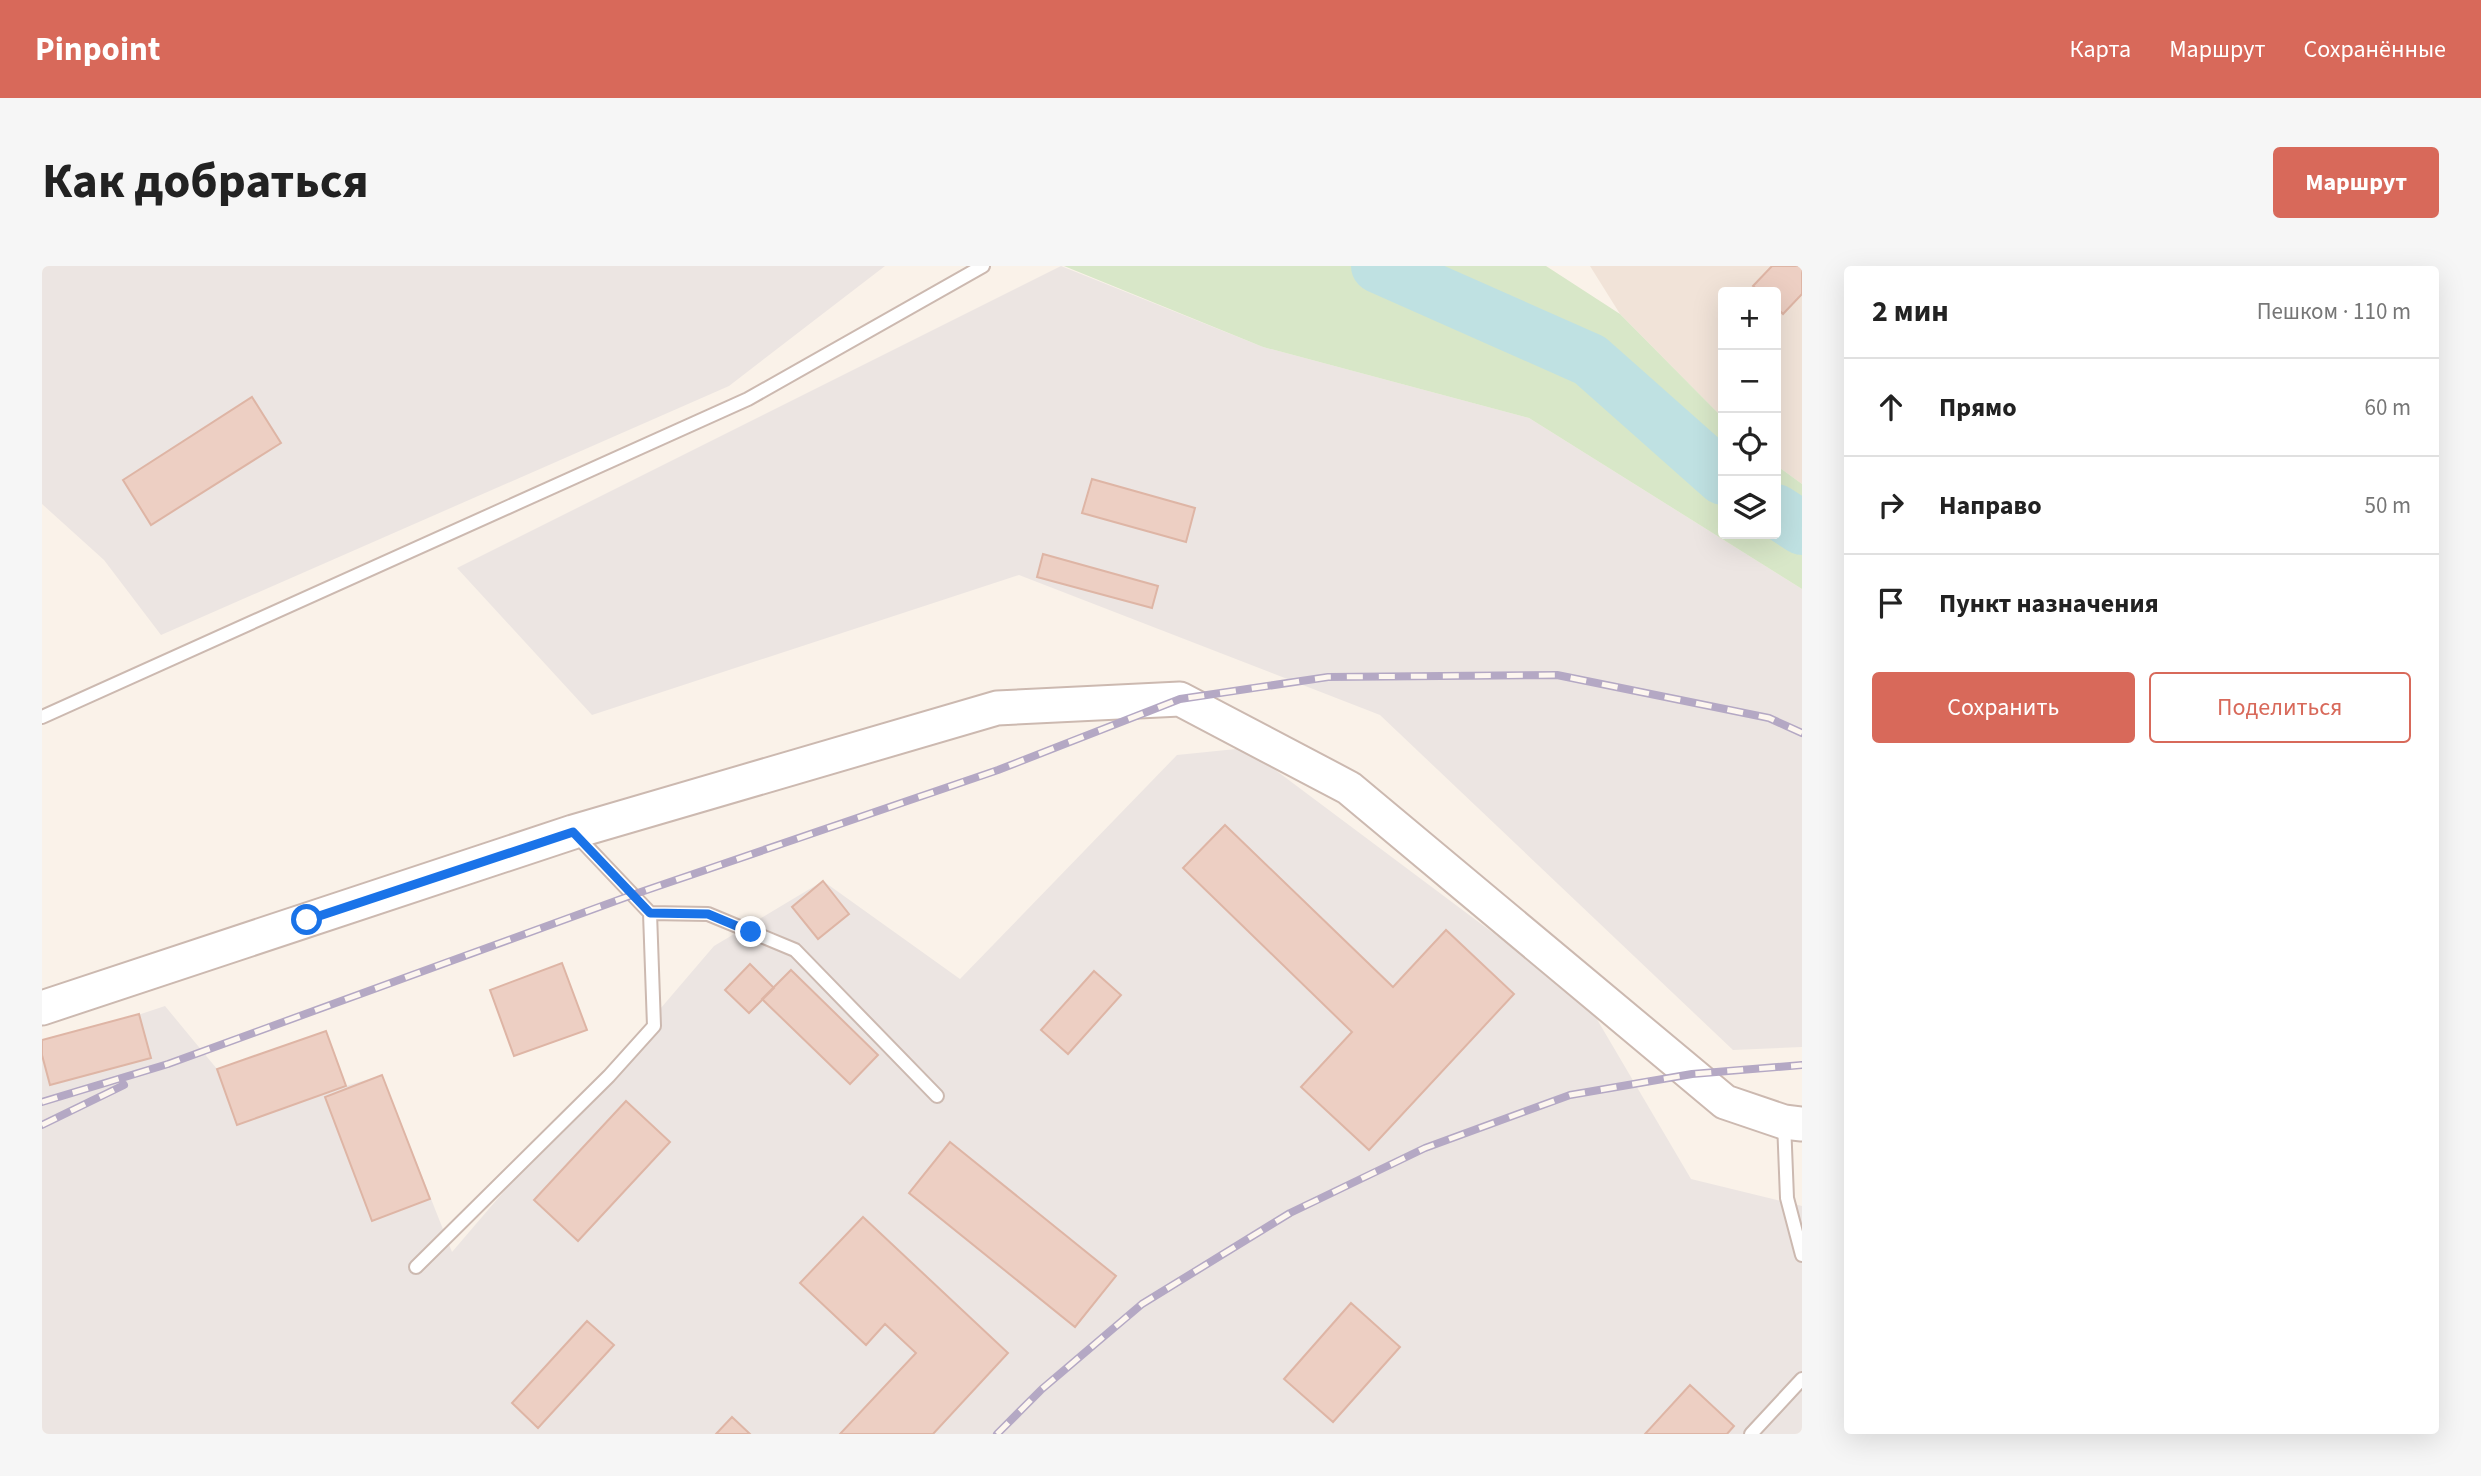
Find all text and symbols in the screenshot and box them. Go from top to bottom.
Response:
text: Pinpoint [35,26,161,73]
text: Карта [2070,32,2131,67]
text: Маршрут [2169,32,2265,67]
text: Сохранённые [2303,32,2446,67]
text: Как добраться [42,147,369,217]
button: Маршрут [2273,147,2439,218]
map controls [1718,287,1781,539]
button: + [1718,287,1781,350]
text: 2 мин [1872,290,1949,333]
text: Пешком · 110 m [2257,295,2411,328]
button: − [1718,350,1781,413]
icon: ahead [1872,388,1910,426]
text: Прямо [1939,389,2017,426]
text: 60 m [2364,391,2411,424]
button: locate [1718,413,1781,476]
button: layers [1718,476,1781,539]
icon: right [1872,486,1910,524]
text: Направо [1939,487,2042,524]
text: 50 m [2364,489,2411,522]
icon: arrive [1872,584,1910,622]
text: Пункт назначения [1939,585,2159,622]
button: Сохранить [1872,672,2135,743]
button: Поделиться [2149,672,2411,743]
route start [291,904,322,935]
route end [735,916,766,947]

